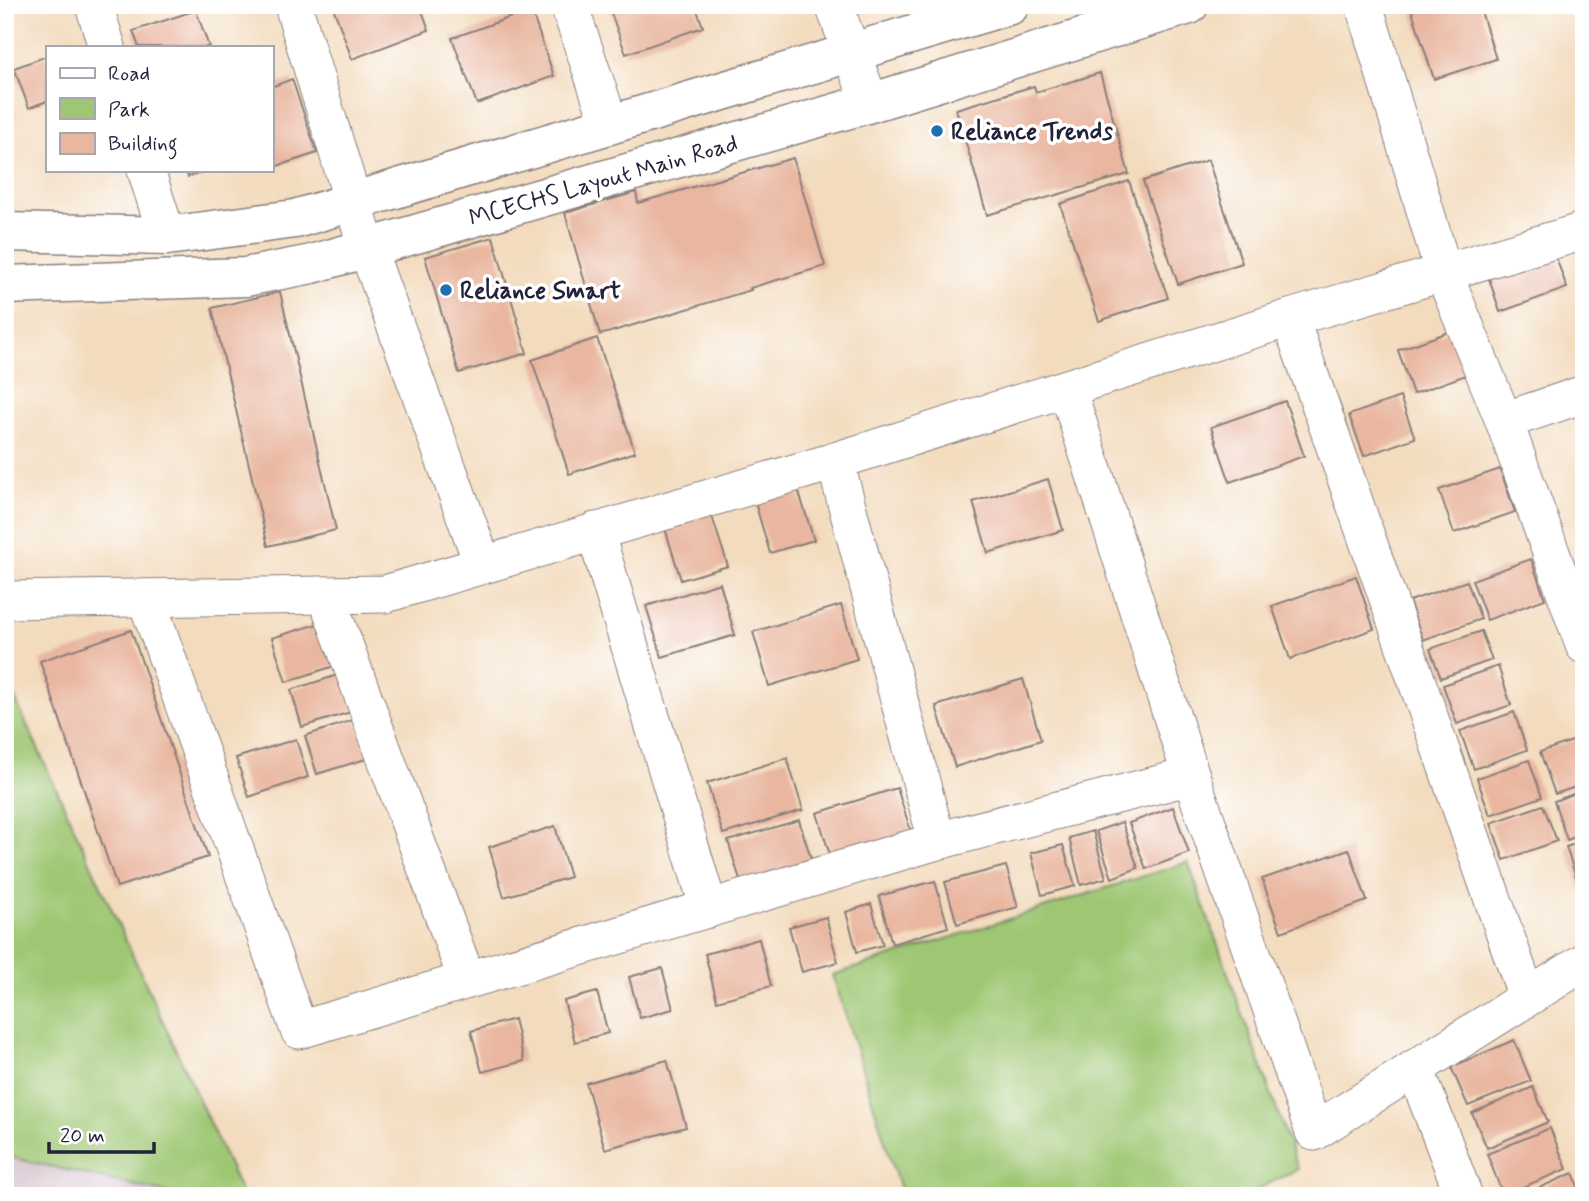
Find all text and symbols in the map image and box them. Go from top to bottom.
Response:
legend [46,46,273,172]
text: Road [108,60,150,88]
text: Park [108,96,150,124]
place label: Reliance Trends [951,117,1113,148]
marker: Reliance Trends [929,123,945,139]
street label: MCECHS Layout Main Road [465,128,742,235]
text: Building [108,130,178,160]
place label: Reliance Smart [460,276,621,307]
marker: Reliance Smart [438,282,454,298]
scale bar [49,1110,154,1154]
text: 20 m [60,1122,105,1150]

